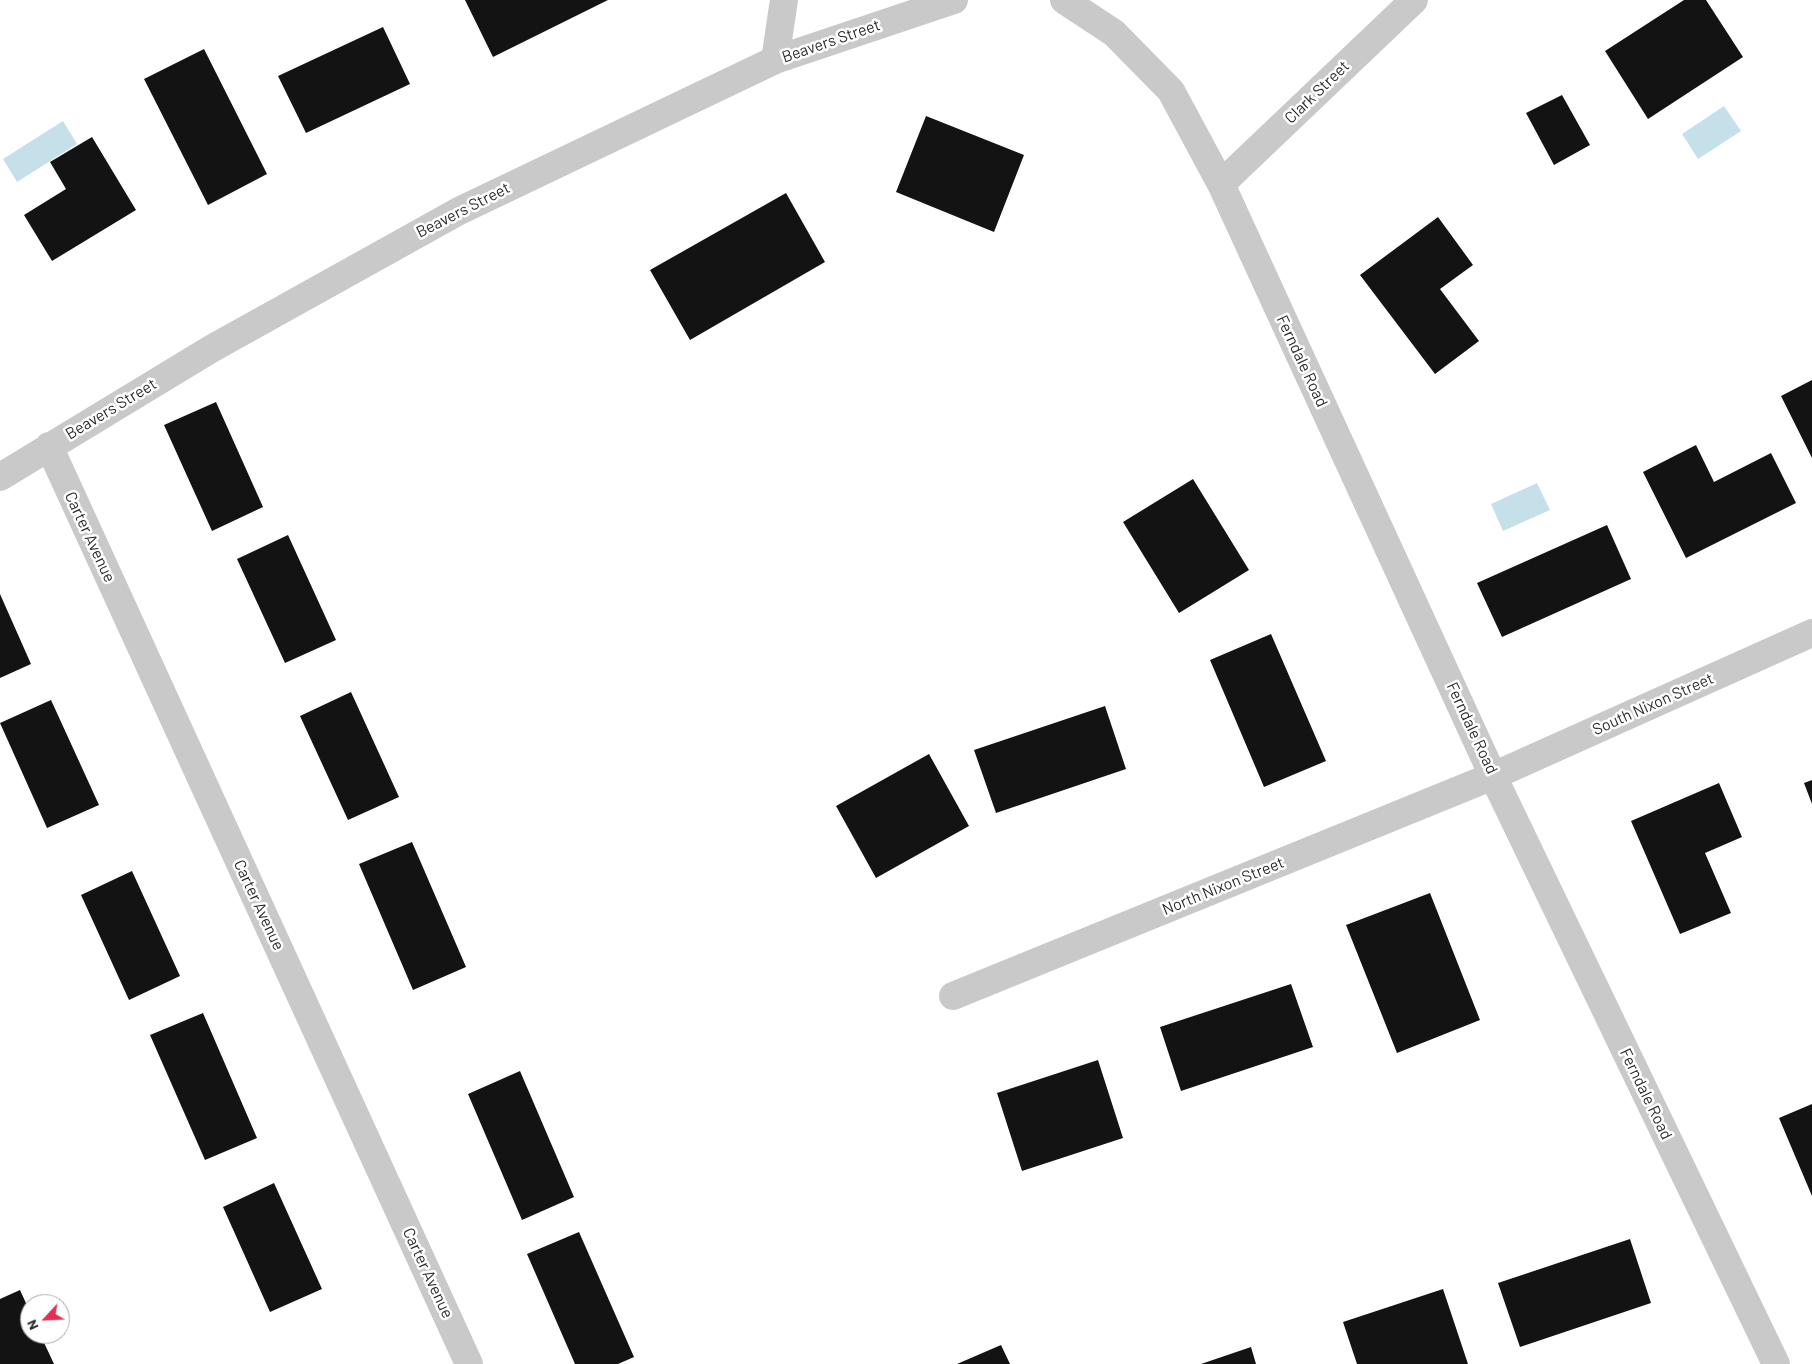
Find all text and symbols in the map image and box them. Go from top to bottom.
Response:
street label: Beavers Street [779,15,883,67]
street label: Clark Street [1281,57,1353,127]
street label: Beavers Street [413,178,513,242]
street label: Ferndale Road [1272,312,1332,410]
street label: Beavers Street [62,374,160,444]
street label: Carter Avenue [61,489,119,585]
street label: South Nixon Street [1589,669,1717,739]
street label: Ferndale Road [1442,679,1502,777]
street label: North Nixon Street [1159,853,1287,919]
street label: Carter Avenue [230,857,288,953]
street label: Ferndale Road [1616,1045,1676,1143]
street label: Carter Avenue [399,1225,457,1321]
north arrow [20,1294,70,1344]
text: N [22,1317,42,1333]

